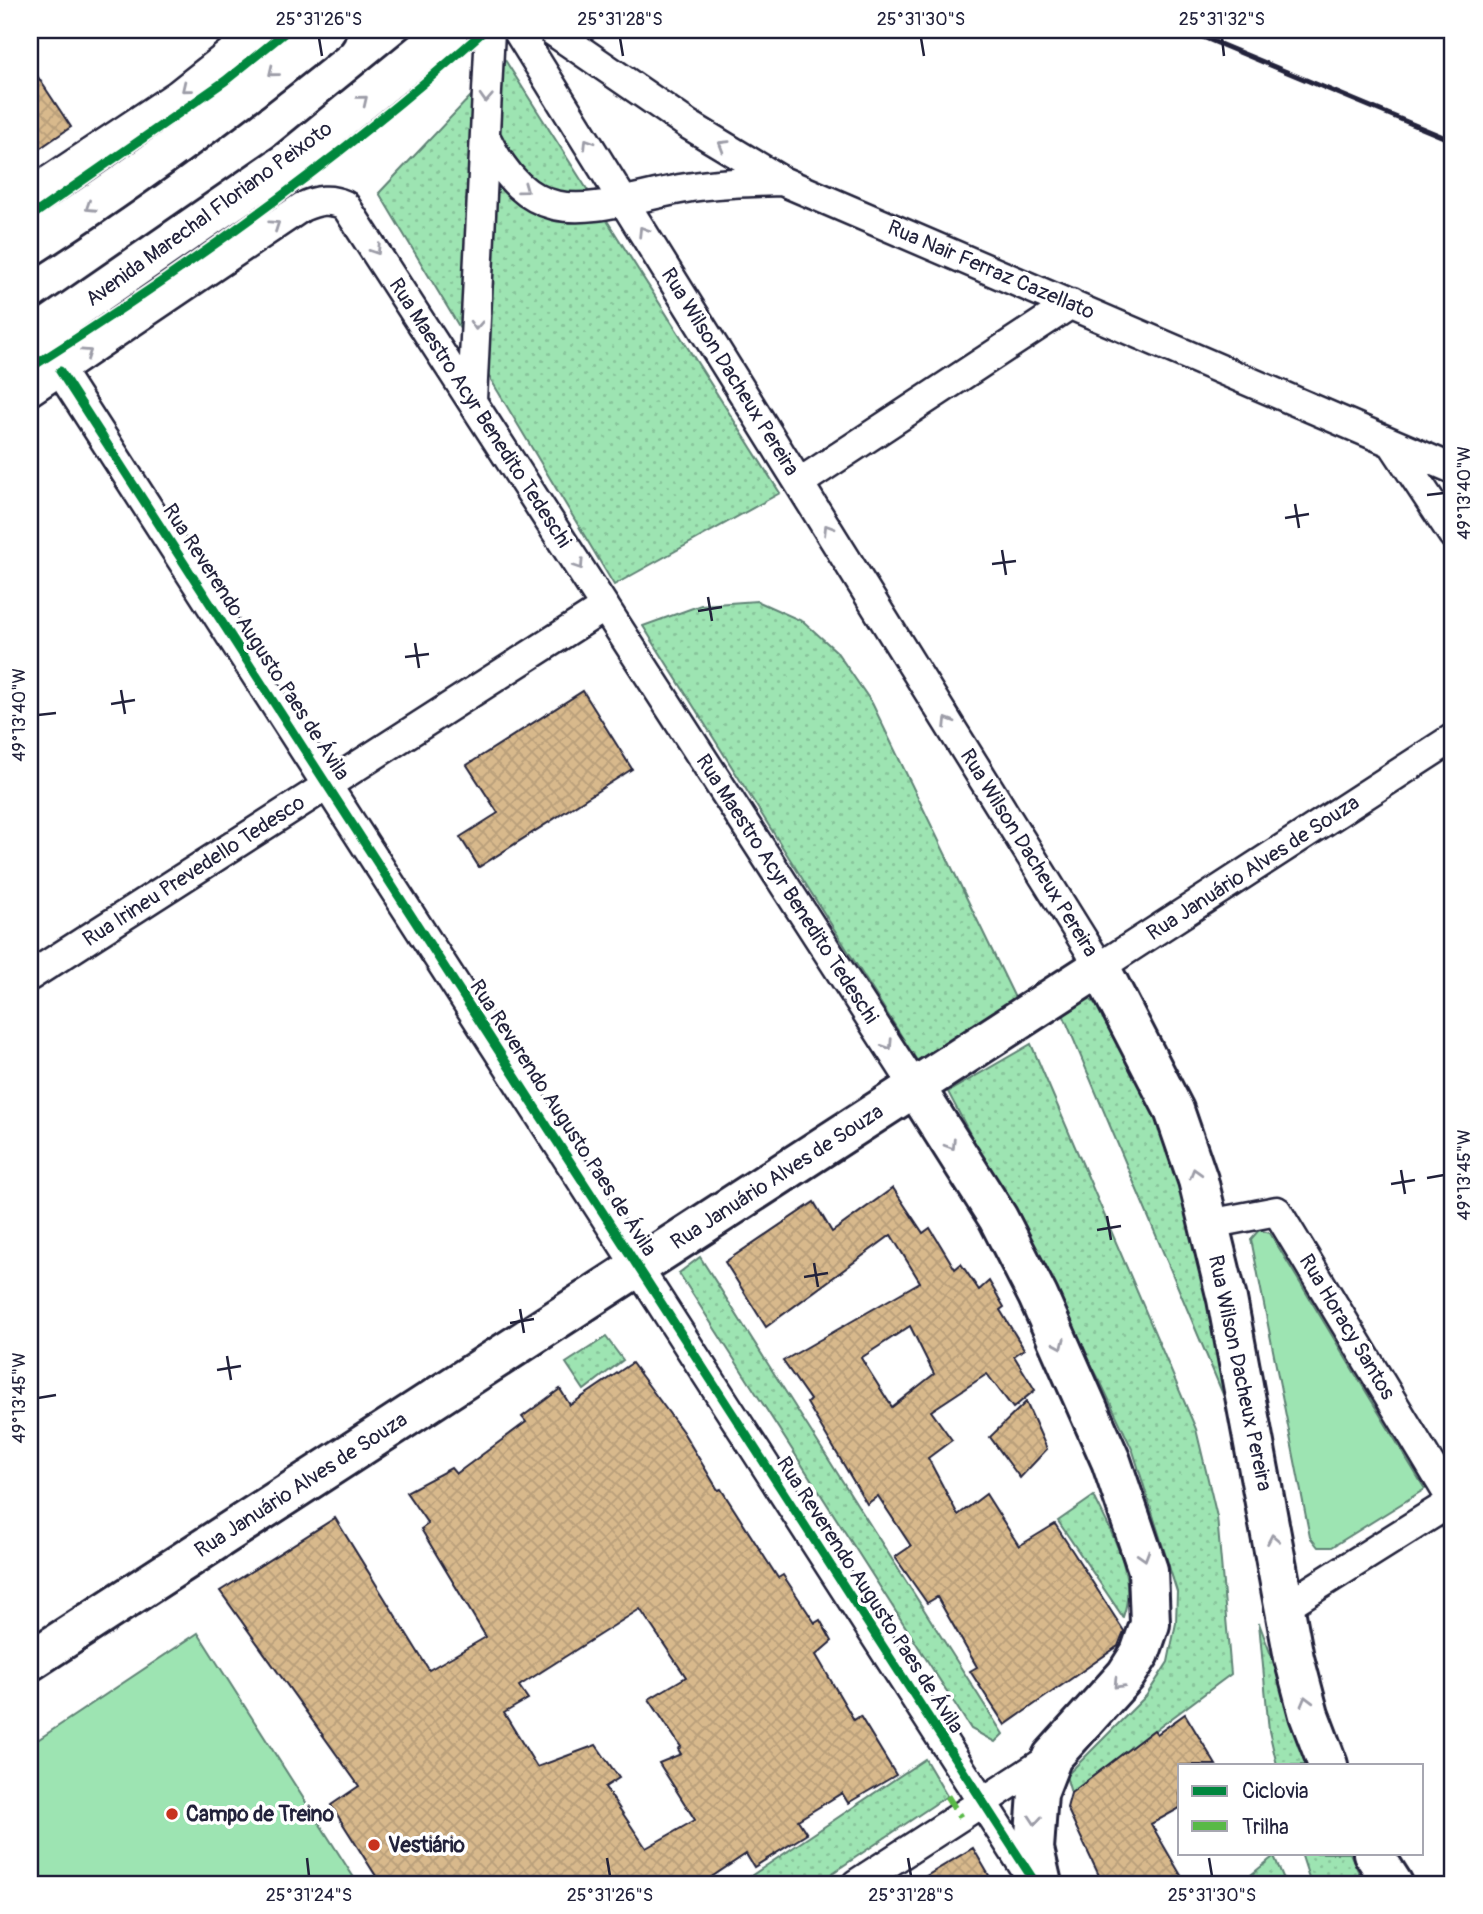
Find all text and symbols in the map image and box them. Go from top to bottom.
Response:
text: 25°31'26"S [276,8,362,31]
text: 25°31'28"S [577,8,663,31]
text: 25°31'30"S [877,8,965,31]
text: 25°31'32"S [1179,8,1265,31]
one-way arrow [269,64,281,77]
one-way arrow [181,79,194,92]
one-way arrow [479,93,494,104]
one-way arrow [355,96,368,108]
street label: Avenida Marechal Floriano Peixoto [80,115,338,313]
one-way arrow [583,137,596,150]
one-way arrow [718,141,731,154]
one-way arrow [516,181,529,194]
one-way arrow [85,199,98,212]
street label: Rua Nair Ferraz Cazellato [883,214,1099,326]
one-way arrow [267,221,280,233]
one-way arrow [638,226,651,239]
one-way arrow [368,243,381,256]
street label: Rua Wilson Dacheux Pereira [655,263,805,481]
street label: Rua Maestro Acyr Benedito Tedeschi [383,273,578,553]
one-way arrow [468,320,483,331]
one-way arrow [79,349,92,361]
text: 49°13'40"W [1453,446,1476,540]
street label: Rua Reverendo Augusto Paes de Ávila [156,499,356,785]
one-way arrow [823,523,836,536]
one-way arrow [570,558,583,571]
text: 49°13'40"W [8,668,31,762]
one-way arrow [943,716,956,729]
street label: Rua Wilson Dacheux Pereira [954,744,1104,962]
street label: Rua Maestro Acyr Benedito Tedeschi [690,749,885,1029]
street label: Rua Irineu Prevedello Tedesco [78,789,310,953]
street label: Rua Januário Alves de Souza [1142,789,1364,947]
street label: Rua Reverendo Augusto Paes de Ávila [463,975,663,1261]
one-way arrow [879,1037,892,1050]
street label: Rua Januário Alves de Souza [666,1098,888,1256]
text: 49°13'45"W [1453,1129,1476,1221]
one-way arrow [943,1137,956,1150]
one-way arrow [1189,1167,1204,1179]
street label: Rua Horacy Santos [1293,1249,1401,1405]
street label: Rua Wilson Dacheux Pereira [1202,1253,1278,1493]
one-way arrow [1052,1337,1066,1350]
text: 49°13'45"W [8,1352,31,1444]
street label: Rua Januário Alves de Souza [190,1406,412,1564]
street label: Rua Reverendo Augusto Paes de Ávila [770,1452,970,1738]
one-way arrow [1267,1533,1282,1545]
one-way arrow [1135,1549,1150,1561]
one-way arrow [1114,1676,1127,1689]
one-way arrow [1300,1695,1314,1707]
legend [1178,1764,1424,1854]
text: Ciclovia [1242,1778,1309,1805]
place label: Campo de Treino [186,1801,335,1828]
marker: Campo de Treino [164,1806,180,1822]
text: Trilha [1242,1814,1289,1841]
one-way arrow [1028,1815,1043,1826]
place label: Vestiário [388,1832,466,1859]
marker: Vestiário [366,1837,382,1853]
text: 25°31'24"S [266,1884,352,1907]
text: 25°31'26"S [567,1884,653,1907]
text: 25°31'28"S [868,1884,954,1907]
text: 25°31'30"S [1168,1884,1256,1907]

